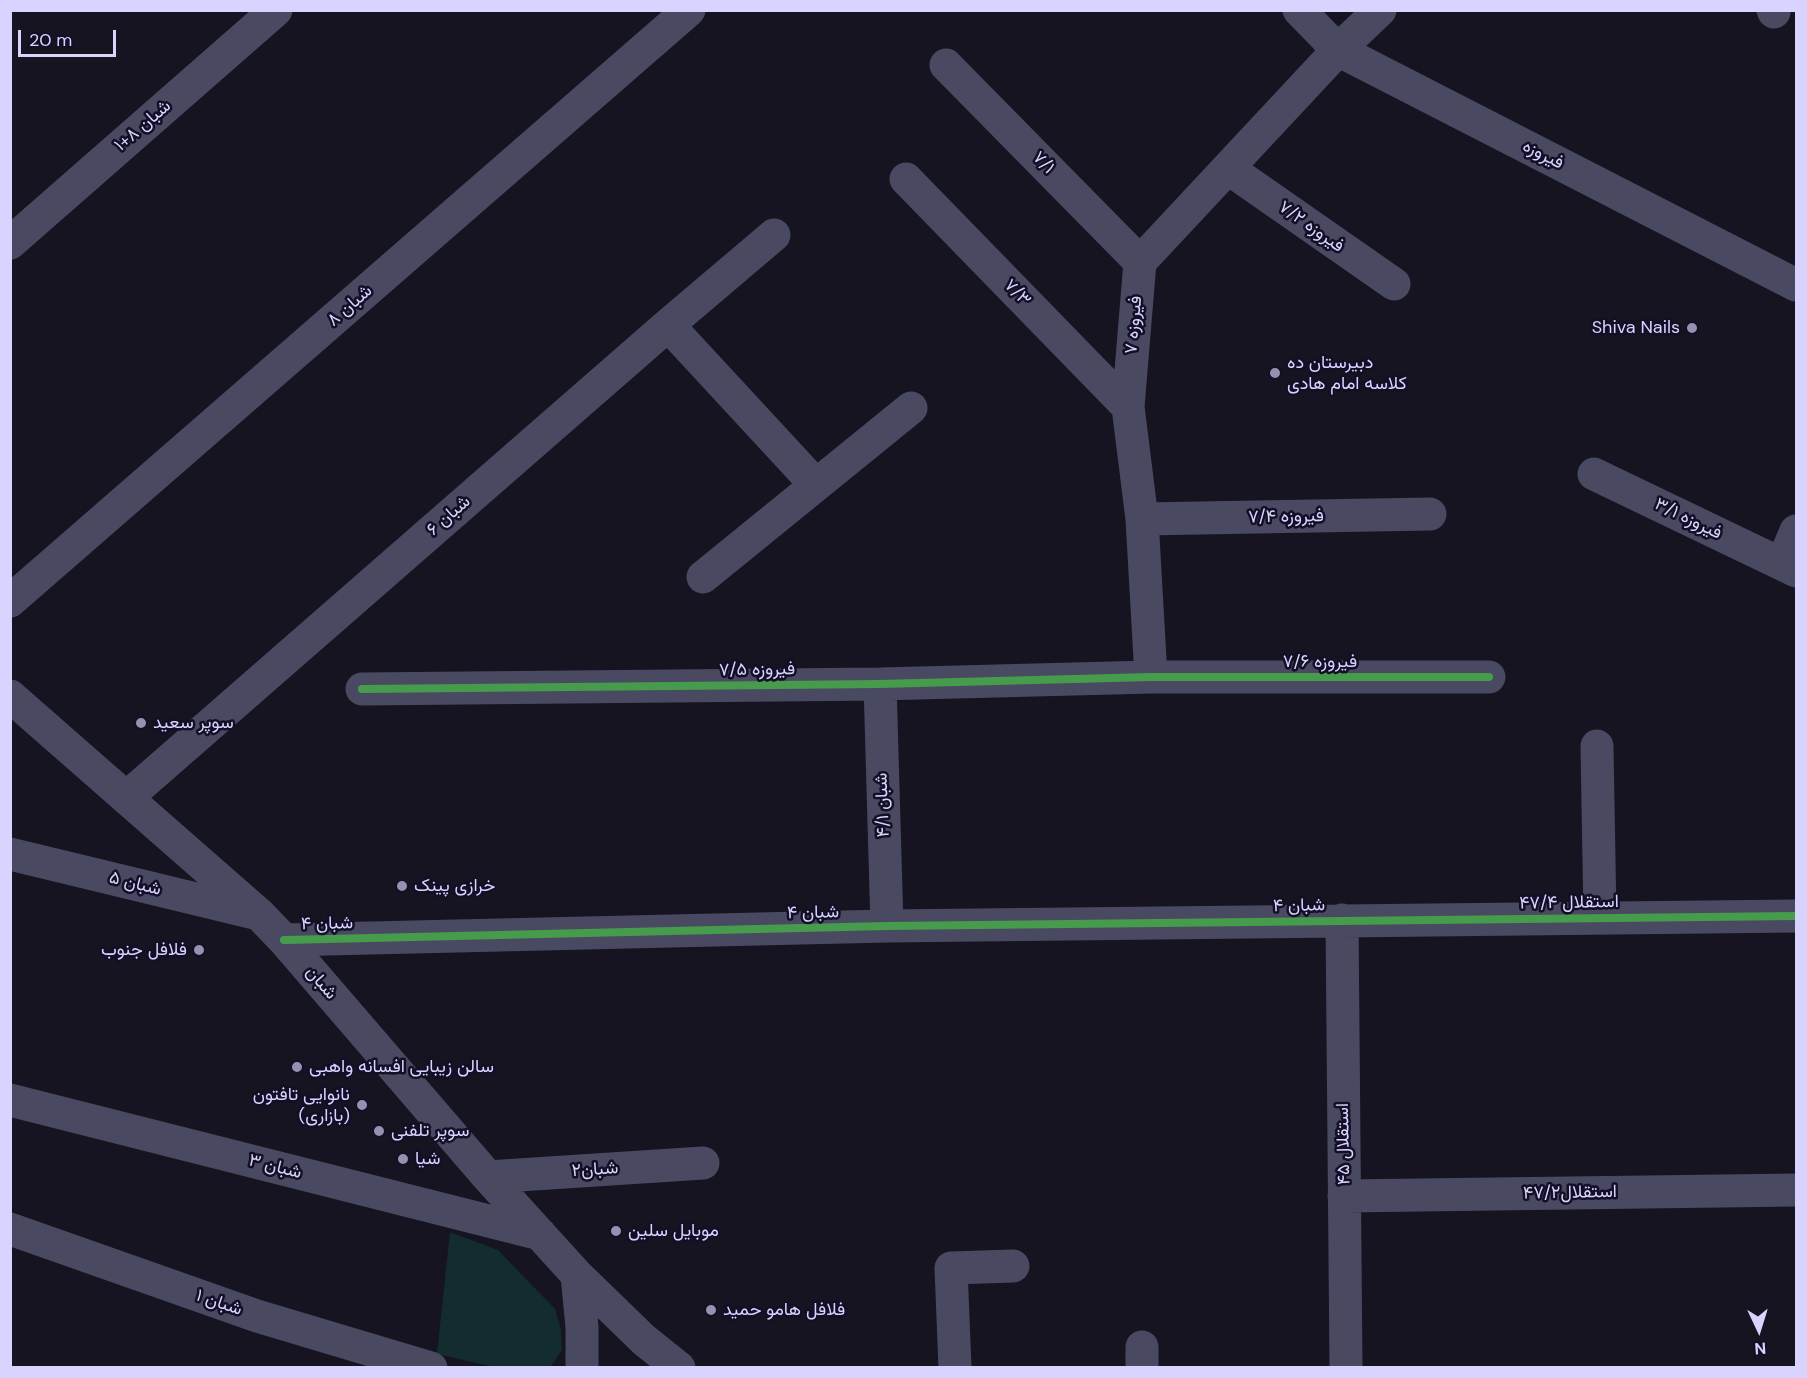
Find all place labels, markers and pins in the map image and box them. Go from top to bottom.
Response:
place label: Shiva Nails [1592,317,1680,339]
marker: Shiva Nails [1685,321,1699,335]
place label: دبیرستان ده کلاسه امام هادی [1287,352,1407,394]
marker: دبیرستان ده کلاسه امام هادی [1268,366,1282,380]
place label: سوپر سعید [153,712,234,734]
marker: سوپر سعید [134,716,148,730]
place label: خرازی پینک [414,875,495,897]
marker: خرازی پینک [395,879,409,893]
place label: فلافل جنوب [101,939,187,961]
marker: فلافل جنوب [192,943,206,957]
place label: سالن زیبایی افسانه واهبی [309,1056,494,1078]
marker: سالن زیبایی افسانه واهبی [290,1060,304,1074]
place label: نانوایی تافتون (بازاری) [253,1084,350,1126]
marker: نانوایی تافتون (بازاری) [355,1098,369,1112]
place label: سوپر تلفنی [391,1120,470,1142]
marker: سوپر تلفنی [372,1124,386,1138]
place label: شیا [415,1148,440,1170]
marker: شیا [396,1152,410,1166]
place label: موبایل سلین [628,1220,719,1242]
marker: موبایل سلین [609,1224,623,1238]
place label: فلافل هامو حمید [723,1299,845,1321]
marker: فلافل هامو حمید [704,1303,718,1317]

